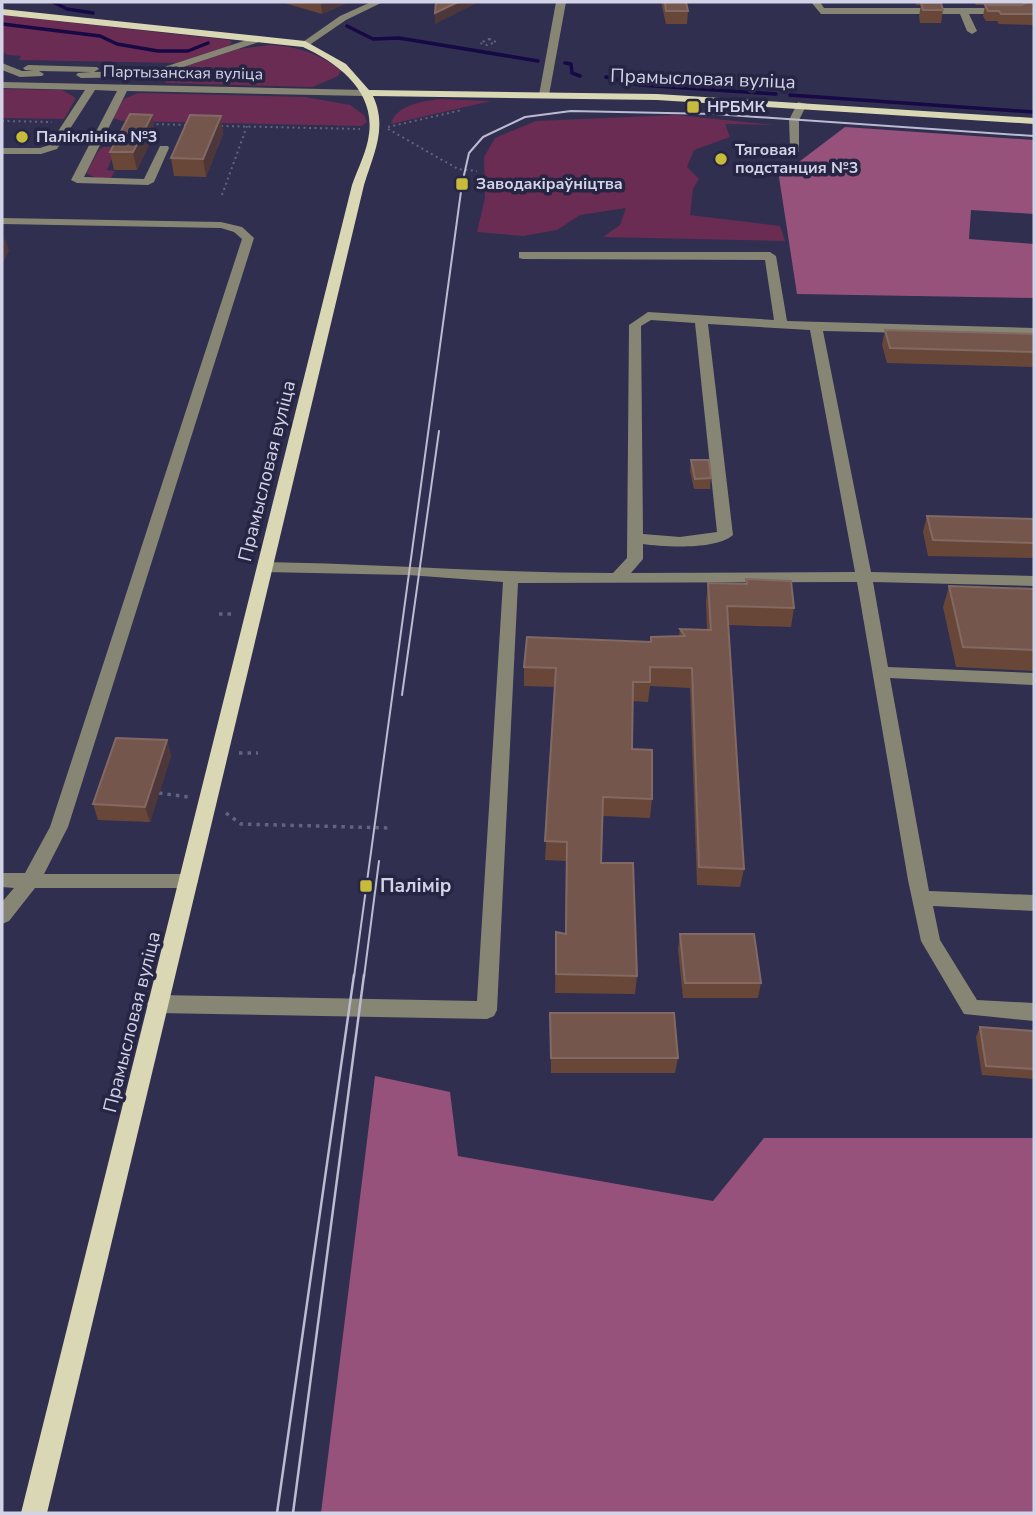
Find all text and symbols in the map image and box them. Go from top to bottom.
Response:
street label: Партызанская вуліца [103,61,263,85]
street label: Прамысловая вуліца [610,63,796,95]
place label: НРБМК [707,96,765,118]
marker: НРБМК [685,99,701,115]
place label: Паліклініка №3 [36,126,157,148]
marker: Паліклініка №3 [14,129,30,145]
place label: Тяговая подстанция №3 [735,139,858,179]
marker: Тяговая подстанция №3 [713,151,729,167]
place label: Заводакіраўніцтва [476,173,623,195]
marker: Заводакіраўніцтва [454,176,470,192]
street label: Прамысловая вуліца [232,378,302,564]
place label: Палімір [380,873,451,899]
marker: Палімір [358,878,374,894]
street label: Прамысловая вуліца [97,929,167,1115]

